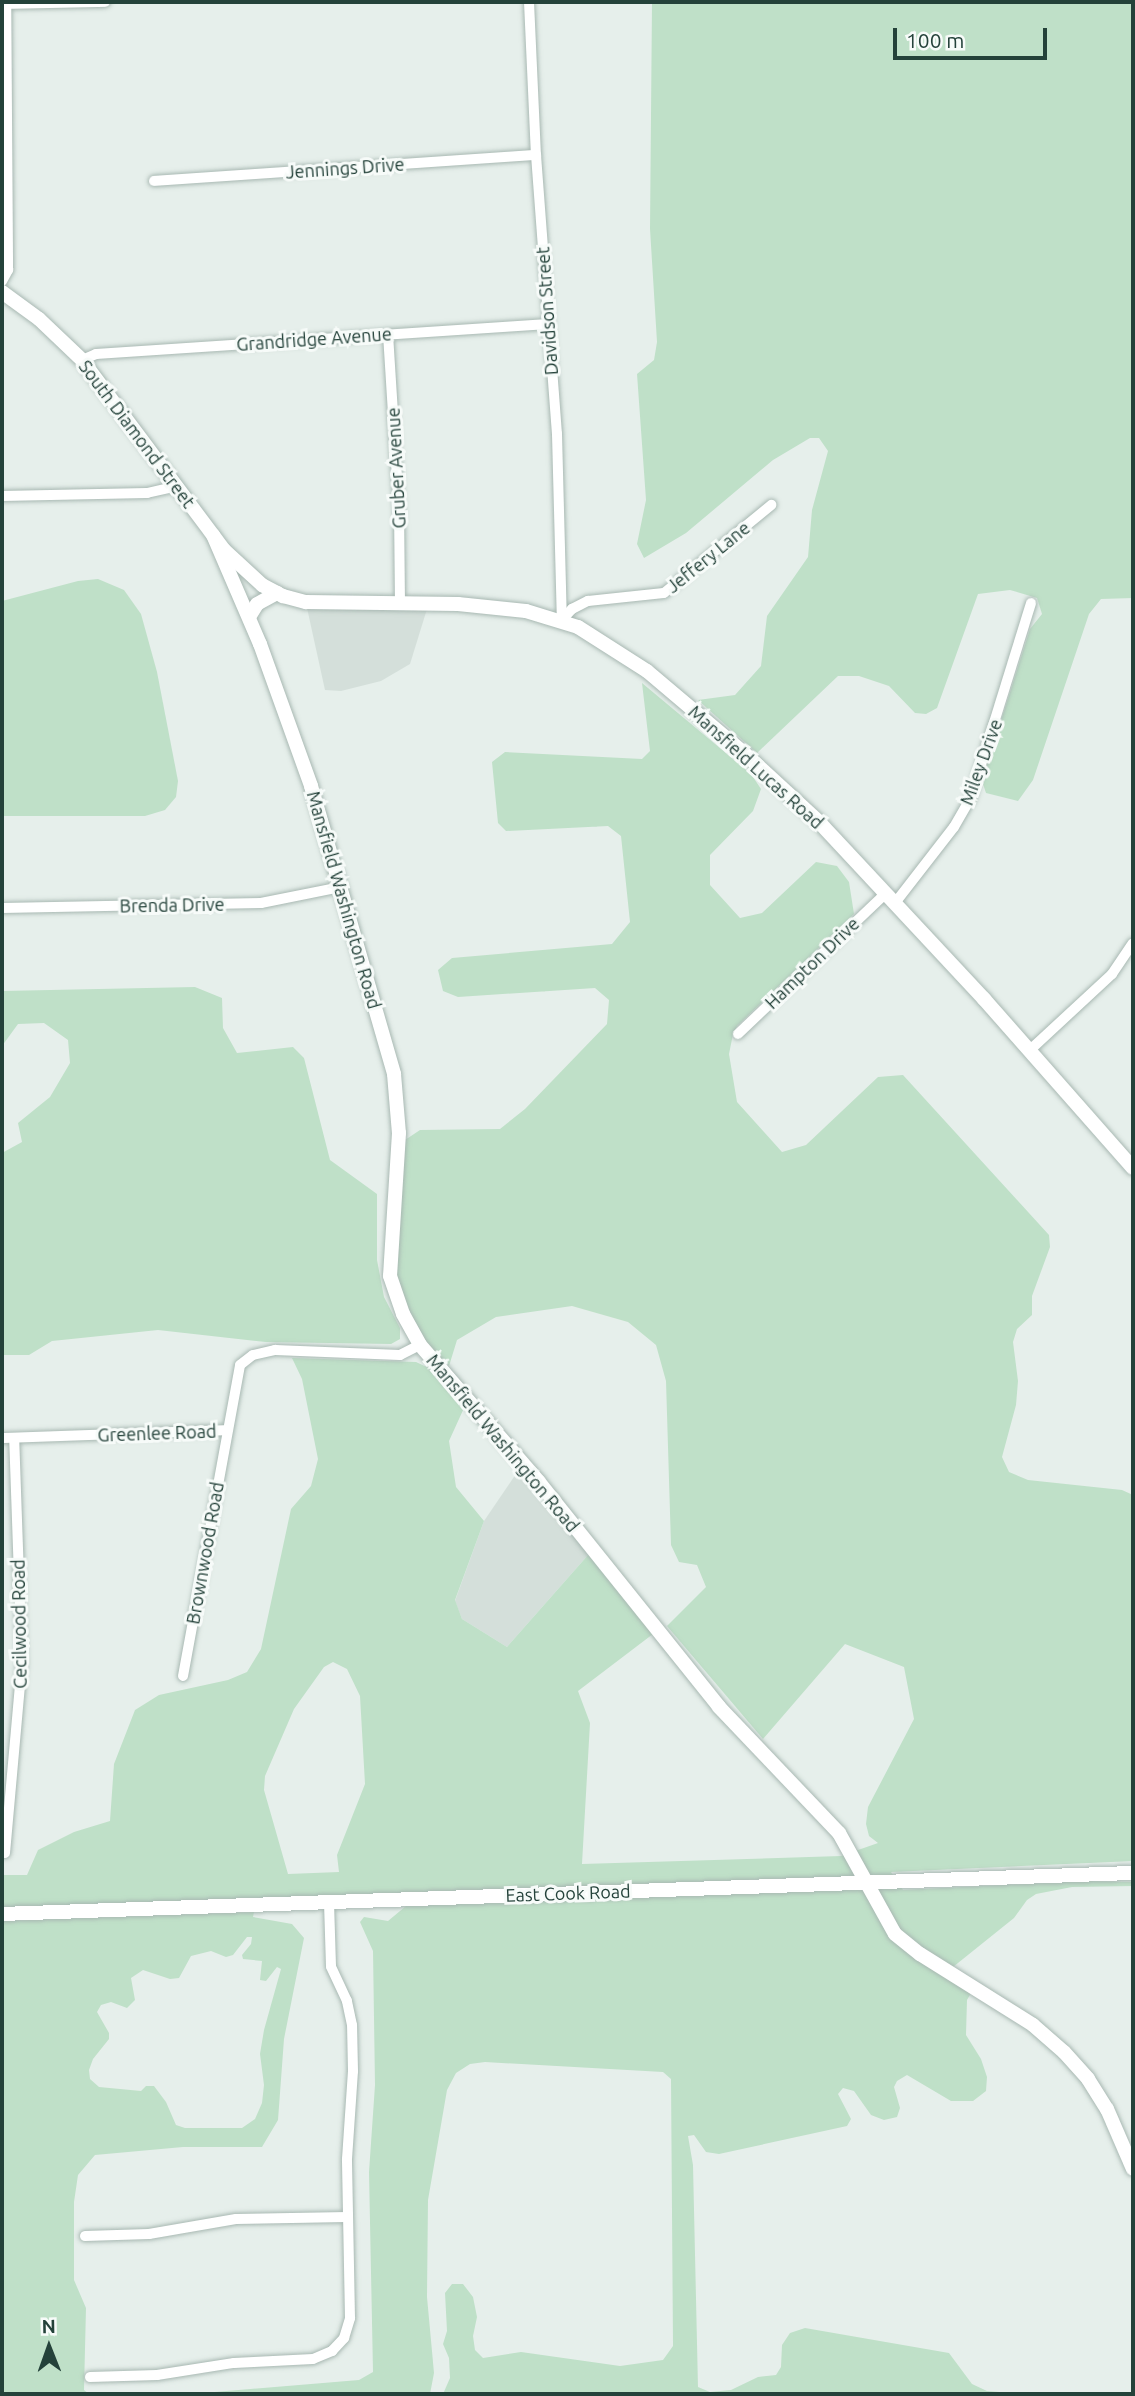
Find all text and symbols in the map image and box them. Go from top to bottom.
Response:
scale bar [897,14,1051,58]
text: 100 m [906,28,964,52]
street label: Jennings Drive [285,153,405,183]
street label: Davidson Street [532,246,562,376]
street label: Grandridge Avenue [236,323,392,355]
street label: South Diamond Street [74,356,200,512]
street label: Gruber Avenue [382,407,410,529]
street label: Jeffery Lane [662,517,754,597]
street label: Mansfield Lucas Road [684,701,828,833]
street label: Miley Drive [955,716,1007,808]
street label: Mansfield Washington Road [303,789,385,1011]
street label: Brenda Drive [119,893,225,917]
street label: Hampton Drive [760,913,864,1013]
street label: Mansfield Washington Road [422,1350,584,1536]
street label: Greenlee Road [97,1420,217,1446]
street label: Brownwood Road [182,1480,228,1626]
street label: Cecilwood Road [7,1559,31,1689]
street label: East Cook Road [505,1880,631,1906]
north arrow [14,2312,84,2382]
text: N [41,2315,56,2337]

